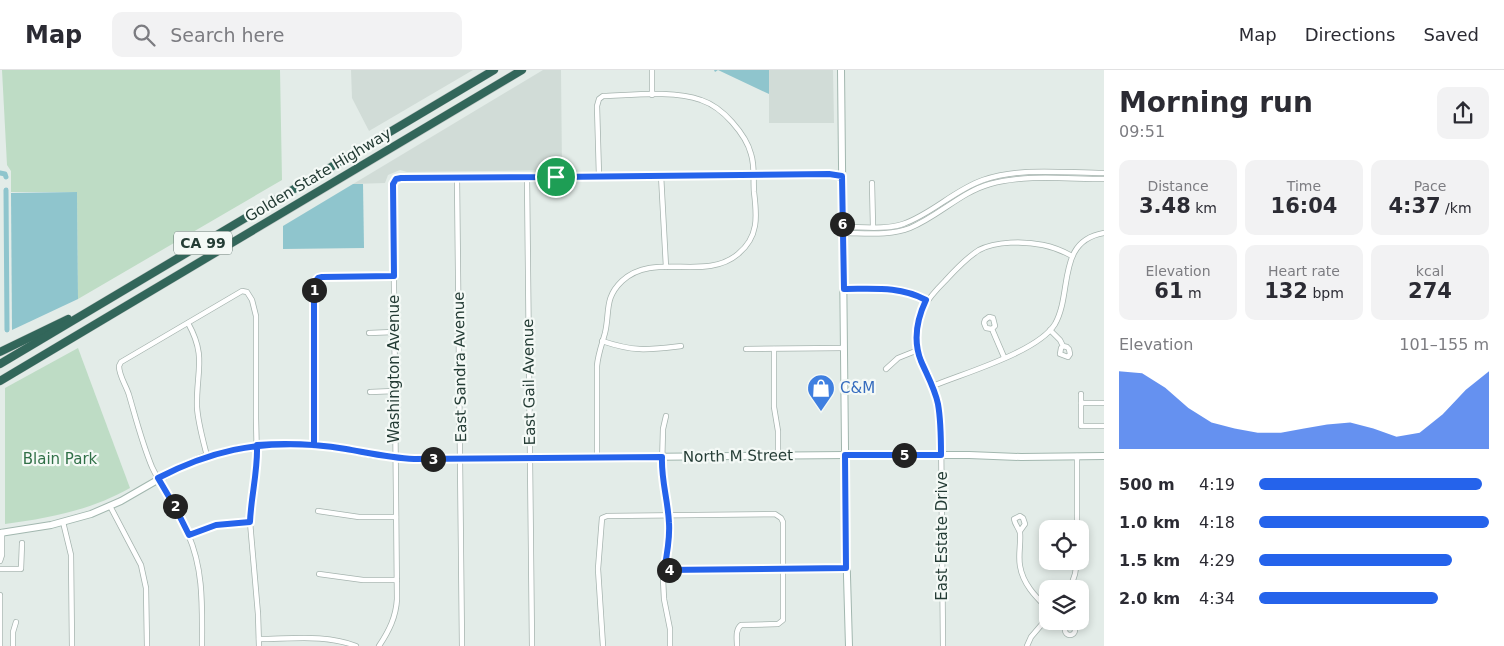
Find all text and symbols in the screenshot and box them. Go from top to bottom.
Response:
search box [112,12,462,57]
text: Map [25,21,82,49]
icon: search [130,21,158,49]
text: Search here [170,24,284,46]
text: Map [1239,24,1277,45]
text: Directions [1305,24,1395,45]
text: Saved [1423,24,1479,45]
text: Morning run [1119,86,1313,119]
button: share [1437,87,1489,139]
text: 09:51 [1119,122,1165,141]
street label: Golden State Highway [242,124,394,226]
pin [535,156,577,198]
icon: arrive [542,163,570,191]
text: Distance [1147,178,1209,194]
text: Time [1287,178,1321,194]
text: Pace [1414,178,1446,194]
text: 3.48 [1139,194,1191,218]
text: 16:04 [1271,194,1337,218]
text: 4:37 [1388,194,1441,218]
text: km [1191,200,1217,216]
text: /km [1441,200,1472,216]
pin: 6 [830,212,854,236]
text: 6 [838,216,847,232]
road number: CA 99 [174,232,232,254]
text: Elevation [1145,263,1211,279]
text: Heart rate [1268,263,1340,279]
text: kcal [1416,263,1444,279]
pin: 1 [302,278,326,302]
text: 61 [1154,279,1184,303]
text: 132 [1264,279,1308,303]
text: 274 [1408,279,1452,303]
text: 1 [310,282,319,298]
text: m [1184,285,1202,301]
text: bpm [1308,285,1344,301]
street label: East Sandra Avenue [450,291,470,443]
street label: Washington Avenue [385,295,403,443]
street label: East Gail Avenue [519,318,539,446]
text: Elevation [1119,335,1193,354]
text: 101–155 m [1399,335,1489,354]
shop icon: C&M [806,373,836,412]
place label: C&M [840,379,875,397]
pin: 5 [892,442,916,468]
pin: 3 [420,446,446,472]
street label: North M Street [683,446,793,466]
text: 5 [900,447,909,463]
park label: Blain Park [23,450,98,468]
text: 3 [429,451,438,467]
street label: East Estate Drive [933,471,951,601]
text: 500 m [1119,475,1175,494]
text: 4:19 [1199,475,1235,494]
pin: 2 [162,494,188,518]
text: 2 [171,498,180,514]
text: 1.0 km [1119,513,1180,532]
text: 4:18 [1199,513,1235,532]
map controls [1039,520,1089,630]
button: locate [1039,520,1089,570]
text: 1.5 km [1119,551,1180,570]
text: 4:29 [1199,551,1235,570]
pin: 4 [656,558,682,582]
text: 4 [665,562,674,578]
button: layers [1039,580,1089,630]
text: 2.0 km [1119,589,1180,608]
text: 4:34 [1199,589,1235,608]

